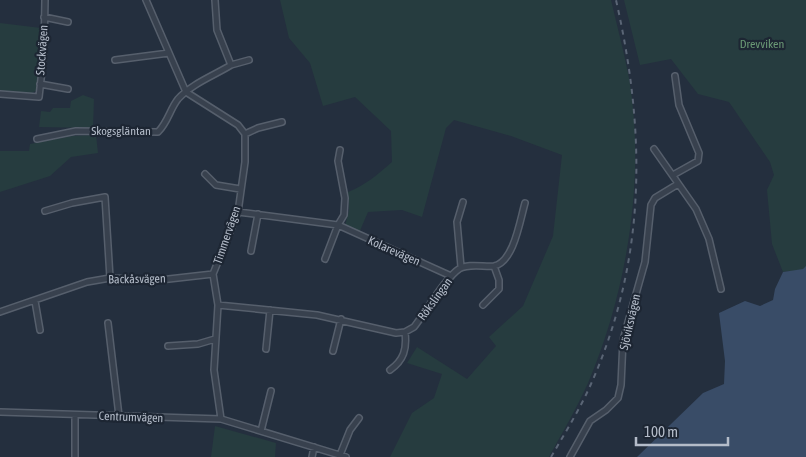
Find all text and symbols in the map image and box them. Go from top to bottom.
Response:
street label: Stockvägen [33,24,51,76]
park label: Drevviken [740,37,784,51]
street label: Skogsgläntan [91,124,151,138]
street label: Timmervägen [211,204,243,266]
street label: Kolarevägen [366,233,422,269]
street label: Backåsvägen [108,272,166,286]
street label: Rökslingan [415,275,455,323]
street label: Sjöviksvägen [617,293,643,351]
street label: Centrumvägen [98,409,164,425]
scale bar [636,414,728,446]
text: 100 m [644,423,678,440]

